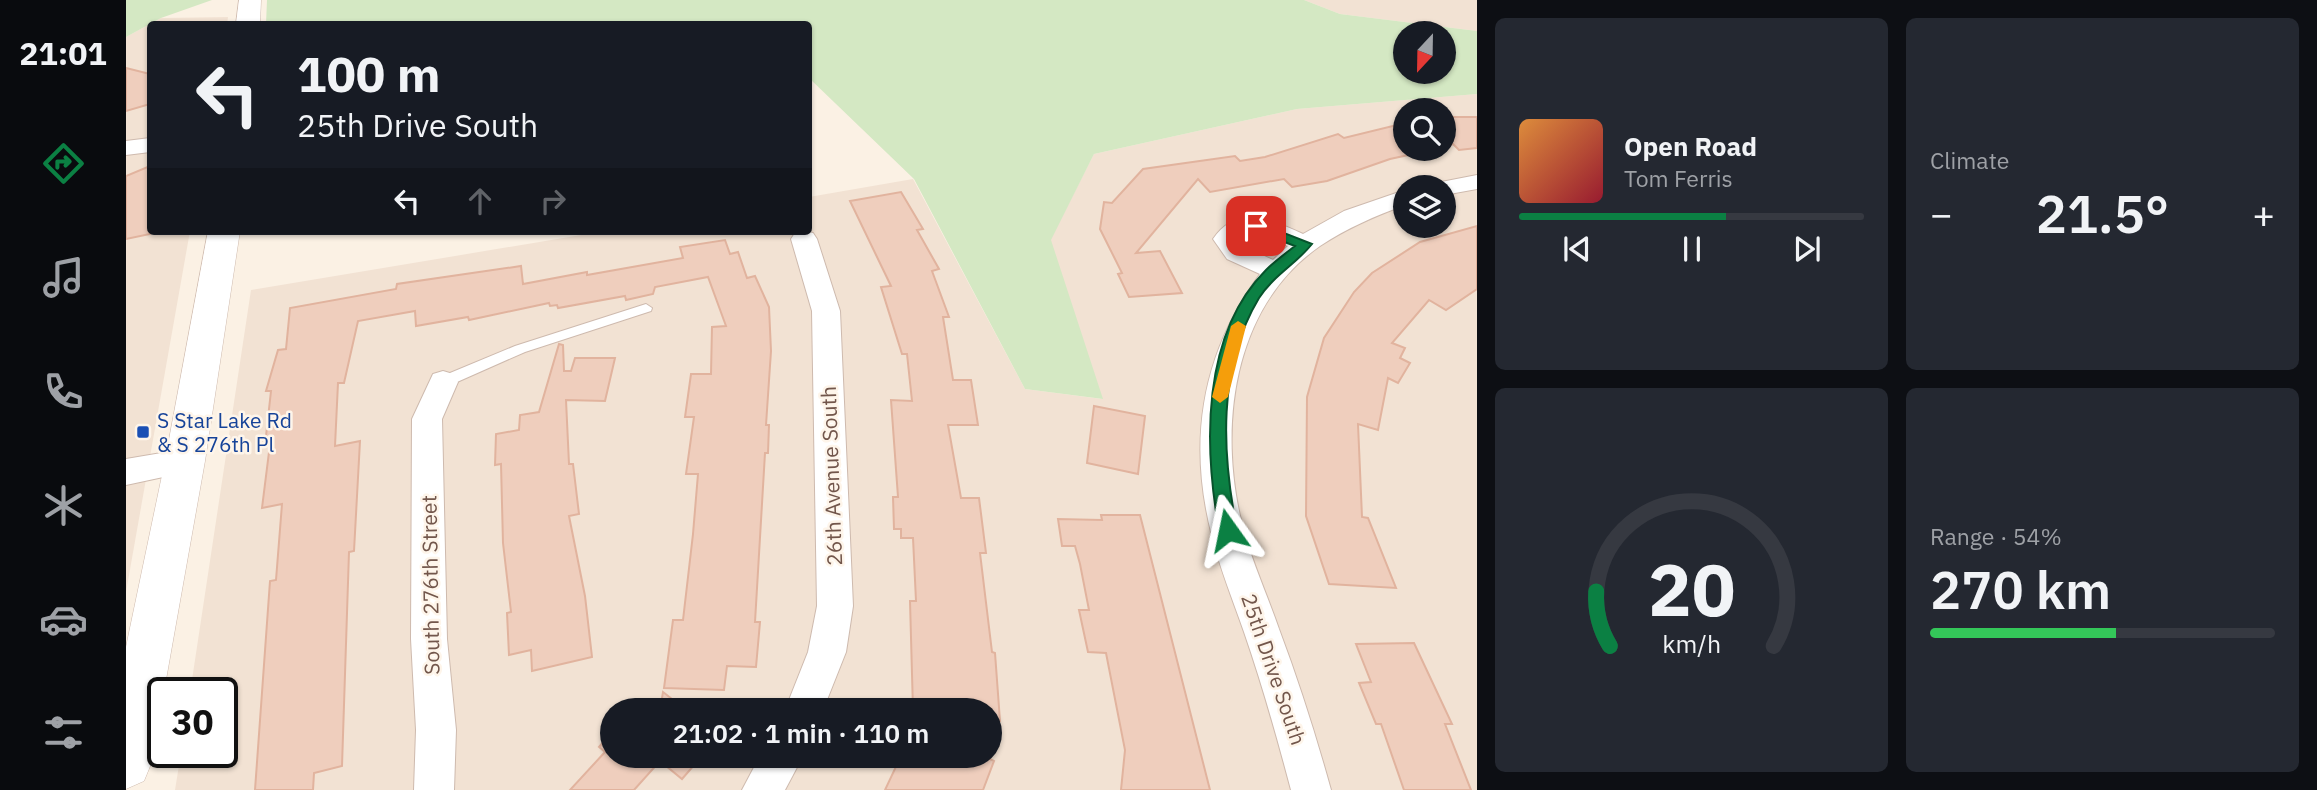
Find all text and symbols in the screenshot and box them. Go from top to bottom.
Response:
north arrow [1393,21,1456,84]
map controls [1393,21,1456,238]
text: 21:01 [19,32,107,74]
text: 100 m [297,42,441,105]
icon: left [182,49,273,140]
button: search [1393,98,1456,161]
text: 25th Drive South [297,104,538,146]
text: Open Road [1624,129,1757,163]
icon: directions [39,139,88,188]
text: Climate [1930,145,2009,175]
text: Tom Ferris [1624,163,1733,193]
button: layers [1393,175,1456,238]
text: 21.5° [2036,180,2169,247]
icon: left [388,182,426,220]
icon: ahead [461,182,499,220]
icon: right [534,182,572,220]
text: − [1930,189,1953,238]
text: + [2252,189,2275,238]
pin [1226,196,1286,256]
icon: arrive [1237,207,1275,245]
icon: previous [1558,230,1596,268]
icon: pause [1673,230,1711,268]
icon: next [1788,230,1826,268]
icon: music [39,253,88,302]
icon: phone [39,367,88,416]
street label: 26th Avenue South [814,386,848,566]
place label: S Star Lake Rd & S 276th Pl [157,406,292,458]
marker: S Star Lake Rd & S 276th Pl [135,424,151,440]
icon: climate [39,481,88,530]
position arrow [1191,493,1265,567]
street label: South 276th Street [414,495,446,675]
text: Range · 54% [1930,521,2062,551]
text: 20 [1648,541,1735,636]
text: 270 km [1930,556,2111,623]
street label: 25th Drive South [1235,590,1313,748]
icon: car [39,595,88,644]
text: km/h [1662,627,1721,660]
speed limit sign: 30 [147,677,238,768]
icon: filters [39,708,88,757]
text: 21:02 · 1 min · 110 m [673,716,929,750]

